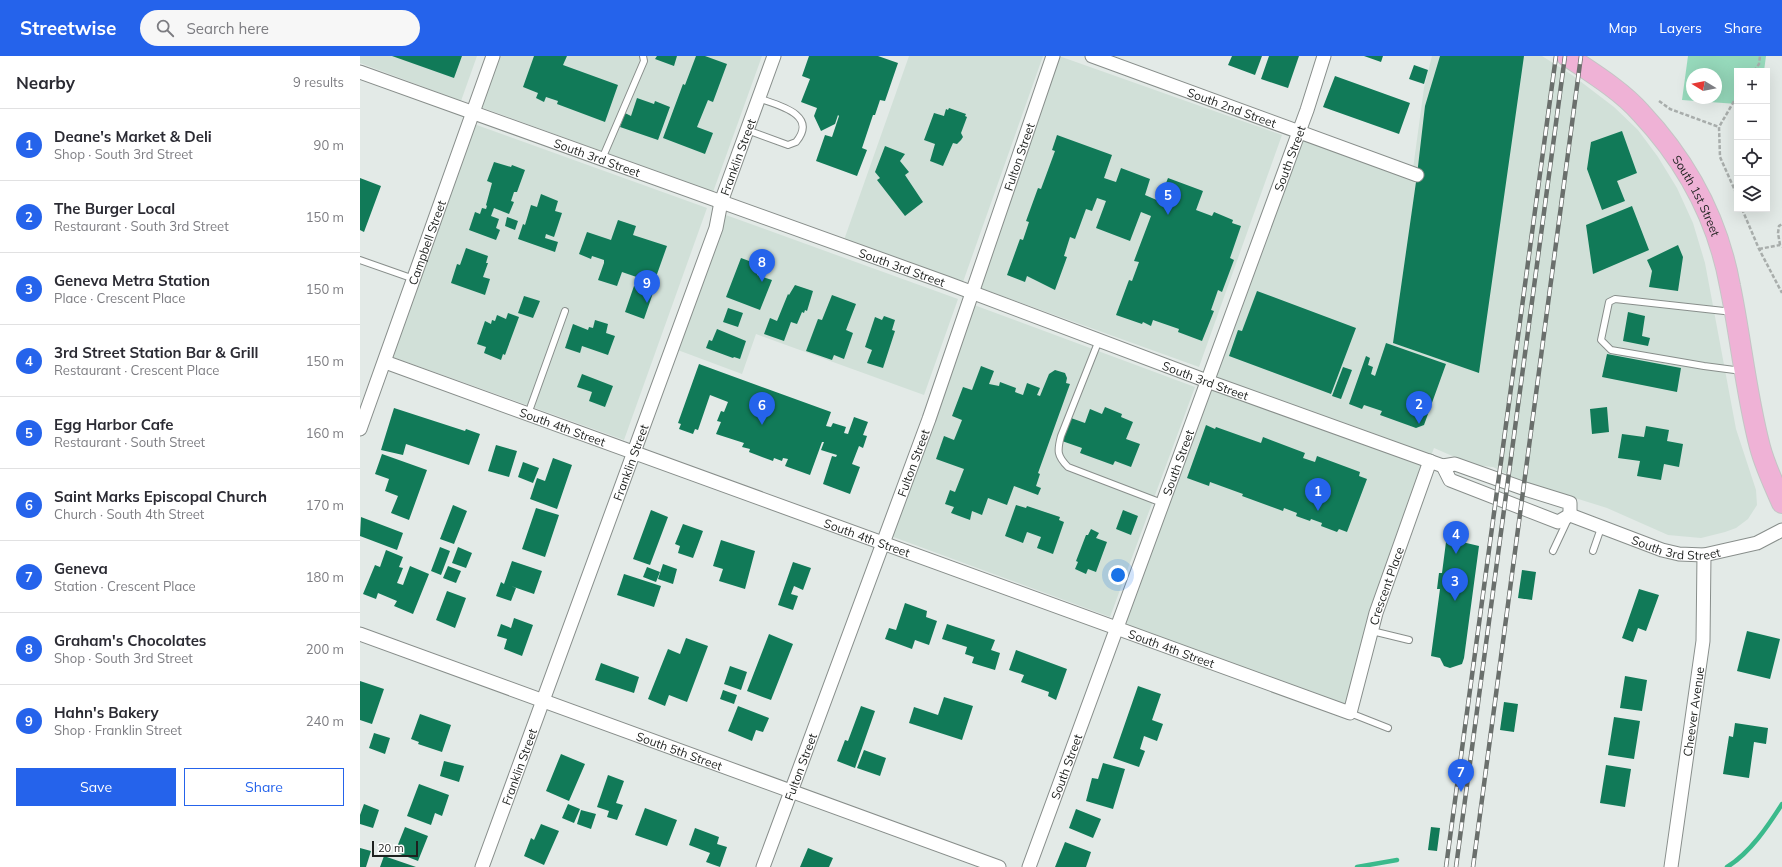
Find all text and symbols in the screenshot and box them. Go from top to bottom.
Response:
search box [140,10,420,46]
text: Streetwise [20,16,116,40]
icon: search [154,17,176,39]
text: Search here [186,19,269,38]
text: Map [1608,19,1637,37]
text: Layers [1659,19,1702,37]
text: Share [1724,19,1762,37]
north arrow [1686,68,1722,104]
map controls [1734,68,1770,212]
button: + [1734,68,1770,104]
text: Nearby [16,72,75,93]
text: 9 results [293,74,344,90]
street label: South 2nd Street [1185,84,1278,130]
button: − [1734,104,1770,140]
street label: Franklin Street [717,116,758,197]
street label: Fulton Street [1000,121,1037,193]
street label: South Street [1270,123,1308,193]
text: Deane's Market & Deli [54,127,212,146]
street label: South 3rd Street [552,135,642,180]
text: 1 [25,137,33,153]
text: 90 m [314,137,344,153]
button: locate [1734,140,1770,176]
text: Shop · South 3rd Street [54,146,193,162]
street label: South 1st Street [1670,152,1724,238]
button: layers [1734,176,1770,212]
pin: 5 [1155,182,1181,215]
street label: Campbell Street [405,198,448,287]
text: The Burger Local [54,199,175,218]
text: 2 [25,209,33,225]
text: 150 m [306,209,344,225]
text: Restaurant · South 3rd Street [54,218,229,234]
street label: South 3rd Street [857,244,947,289]
pin: 8 [749,249,775,282]
pin: 9 [634,270,660,303]
text: Geneva Metra Station [54,271,210,290]
text: 3 [25,281,33,297]
text: 150 m [306,281,344,297]
text: Place · Crescent Place [54,290,185,306]
text: 3rd Street Station Bar & Grill [54,343,259,362]
text: 4 [25,353,33,369]
text: 150 m [306,353,344,369]
street label: South 3rd Street [1160,357,1251,403]
text: Restaurant · Crescent Place [54,362,219,378]
pin: 2 [1406,391,1432,424]
pin: 6 [749,392,775,425]
street label: South 4th Street [518,404,608,449]
text: Egg Harbor Cafe [54,415,174,434]
street label: Franklin Street [609,422,651,503]
text: 5 [25,425,33,441]
text: 160 m [306,425,344,441]
street label: Fulton Street [893,427,932,499]
street label: South Street [1159,427,1196,497]
text: Restaurant · South Street [54,434,205,450]
pin: 1 [1305,478,1331,511]
text: Saint Marks Episcopal Church [54,487,267,506]
text: 6 [25,497,33,513]
text: 170 m [306,497,344,513]
text: Church · South 4th Street [54,506,204,522]
street label: South 4th Street [822,515,912,560]
pin: 4 [1443,521,1469,554]
street label: South 3rd Street [1630,532,1722,562]
street label: Crescent Place [1366,545,1406,627]
text: Geneva [54,559,108,578]
your location [1108,565,1128,585]
pin: 3 [1442,568,1468,601]
text: 7 [25,569,33,585]
text: 180 m [306,569,344,585]
text: Station · Crescent Place [54,578,196,594]
street label: South 4th Street [1127,626,1217,671]
text: Graham's Chocolates [54,631,206,650]
text: 8 [25,641,33,657]
text: 200 m [306,641,344,657]
text: Shop · South 3rd Street [54,650,193,666]
street label: Cheever Avenue [1679,666,1707,757]
text: Hahn's Bakery [54,703,159,722]
text: 9 [25,713,33,729]
text: 240 m [306,713,344,729]
text: Shop · Franklin Street [54,722,182,738]
street label: Franklin Street [498,726,540,807]
street label: South 5th Street [634,728,725,773]
street label: Fulton Street [781,731,820,802]
street label: South Street [1047,732,1085,801]
pin: 7 [1448,759,1474,792]
button: Save [16,768,176,806]
button: Share [184,768,344,806]
scale bar [372,839,418,858]
text: 20 m [378,841,404,855]

